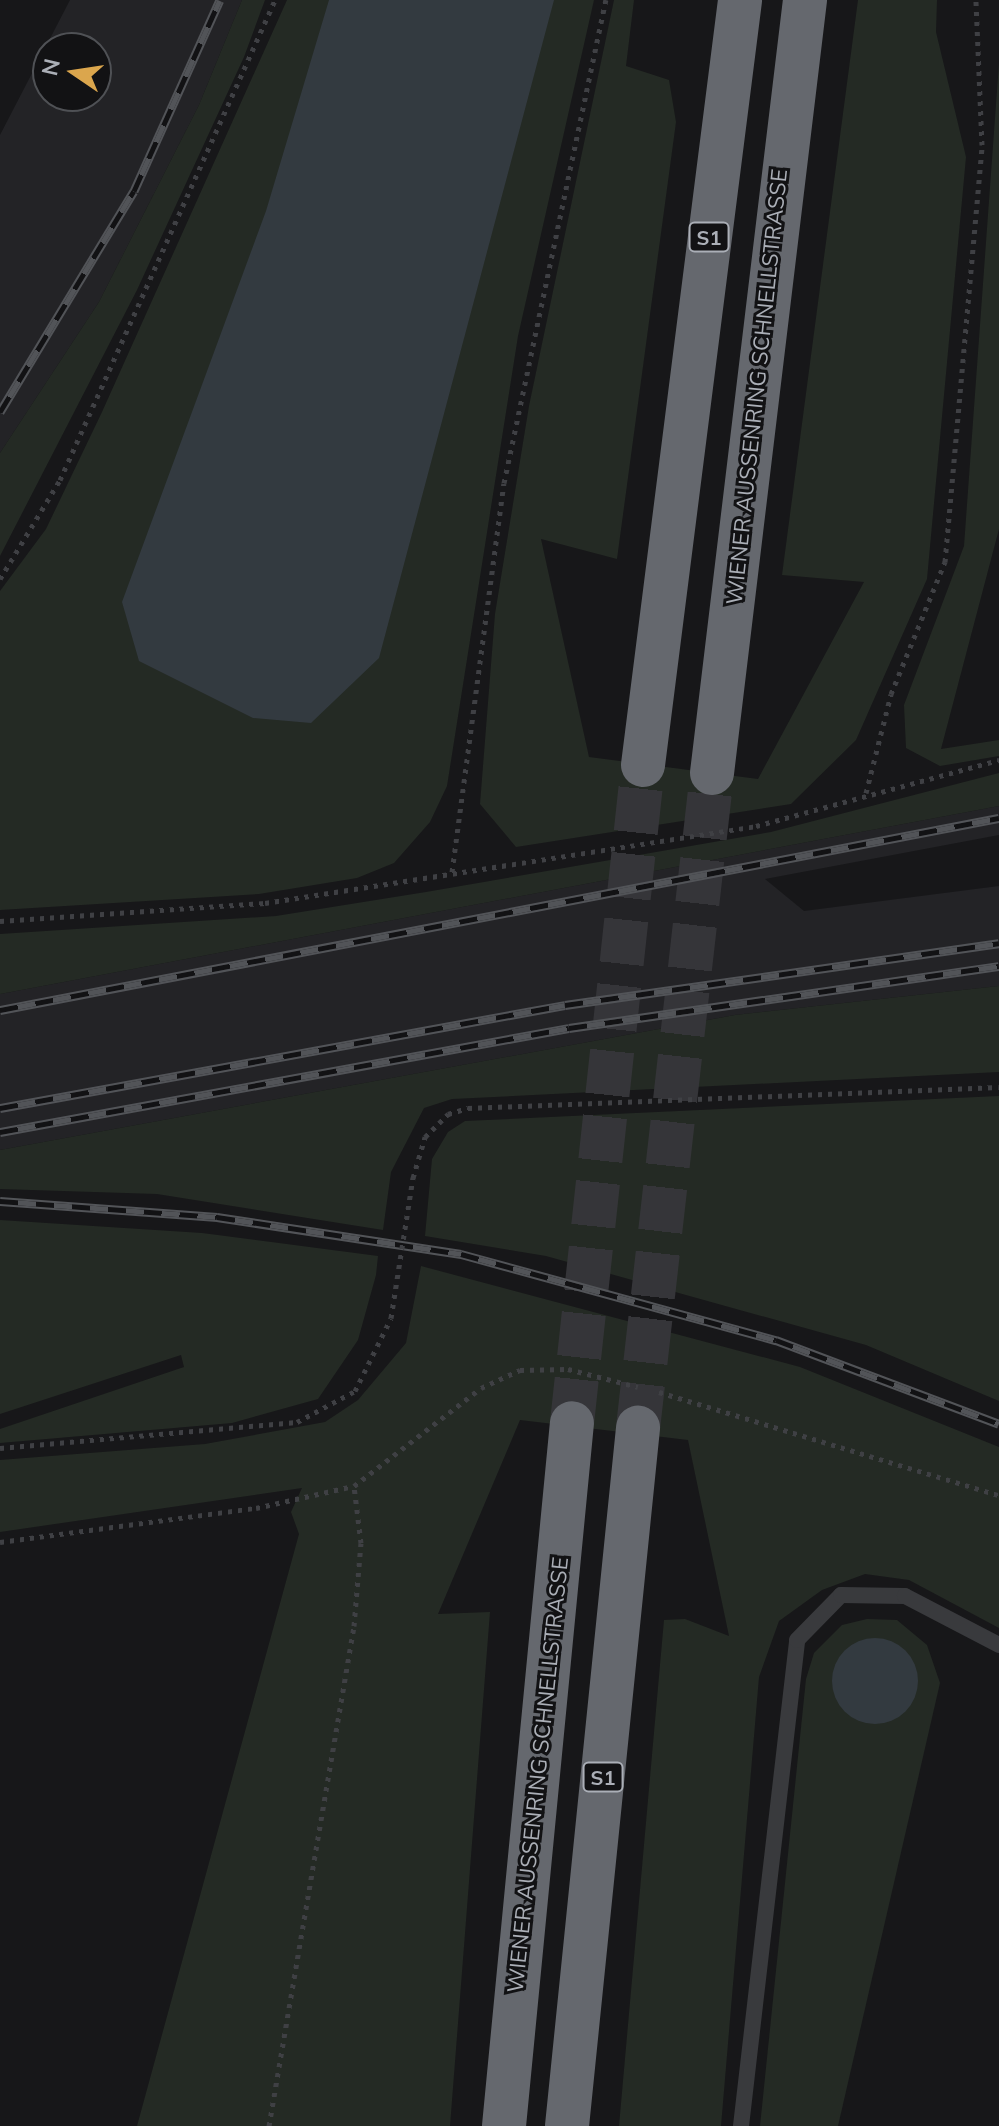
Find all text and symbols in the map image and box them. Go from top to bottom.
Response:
north arrow [32,32,112,112]
text: N [35,56,66,78]
street label: WIENER AUSSENRING SCHNELLSTRASSE [721,168,793,606]
road number: S1 [687,221,731,253]
street label: WIENER AUSSENRING SCHNELLSTRASSE [502,1556,574,1994]
road number: S1 [581,1761,625,1793]

